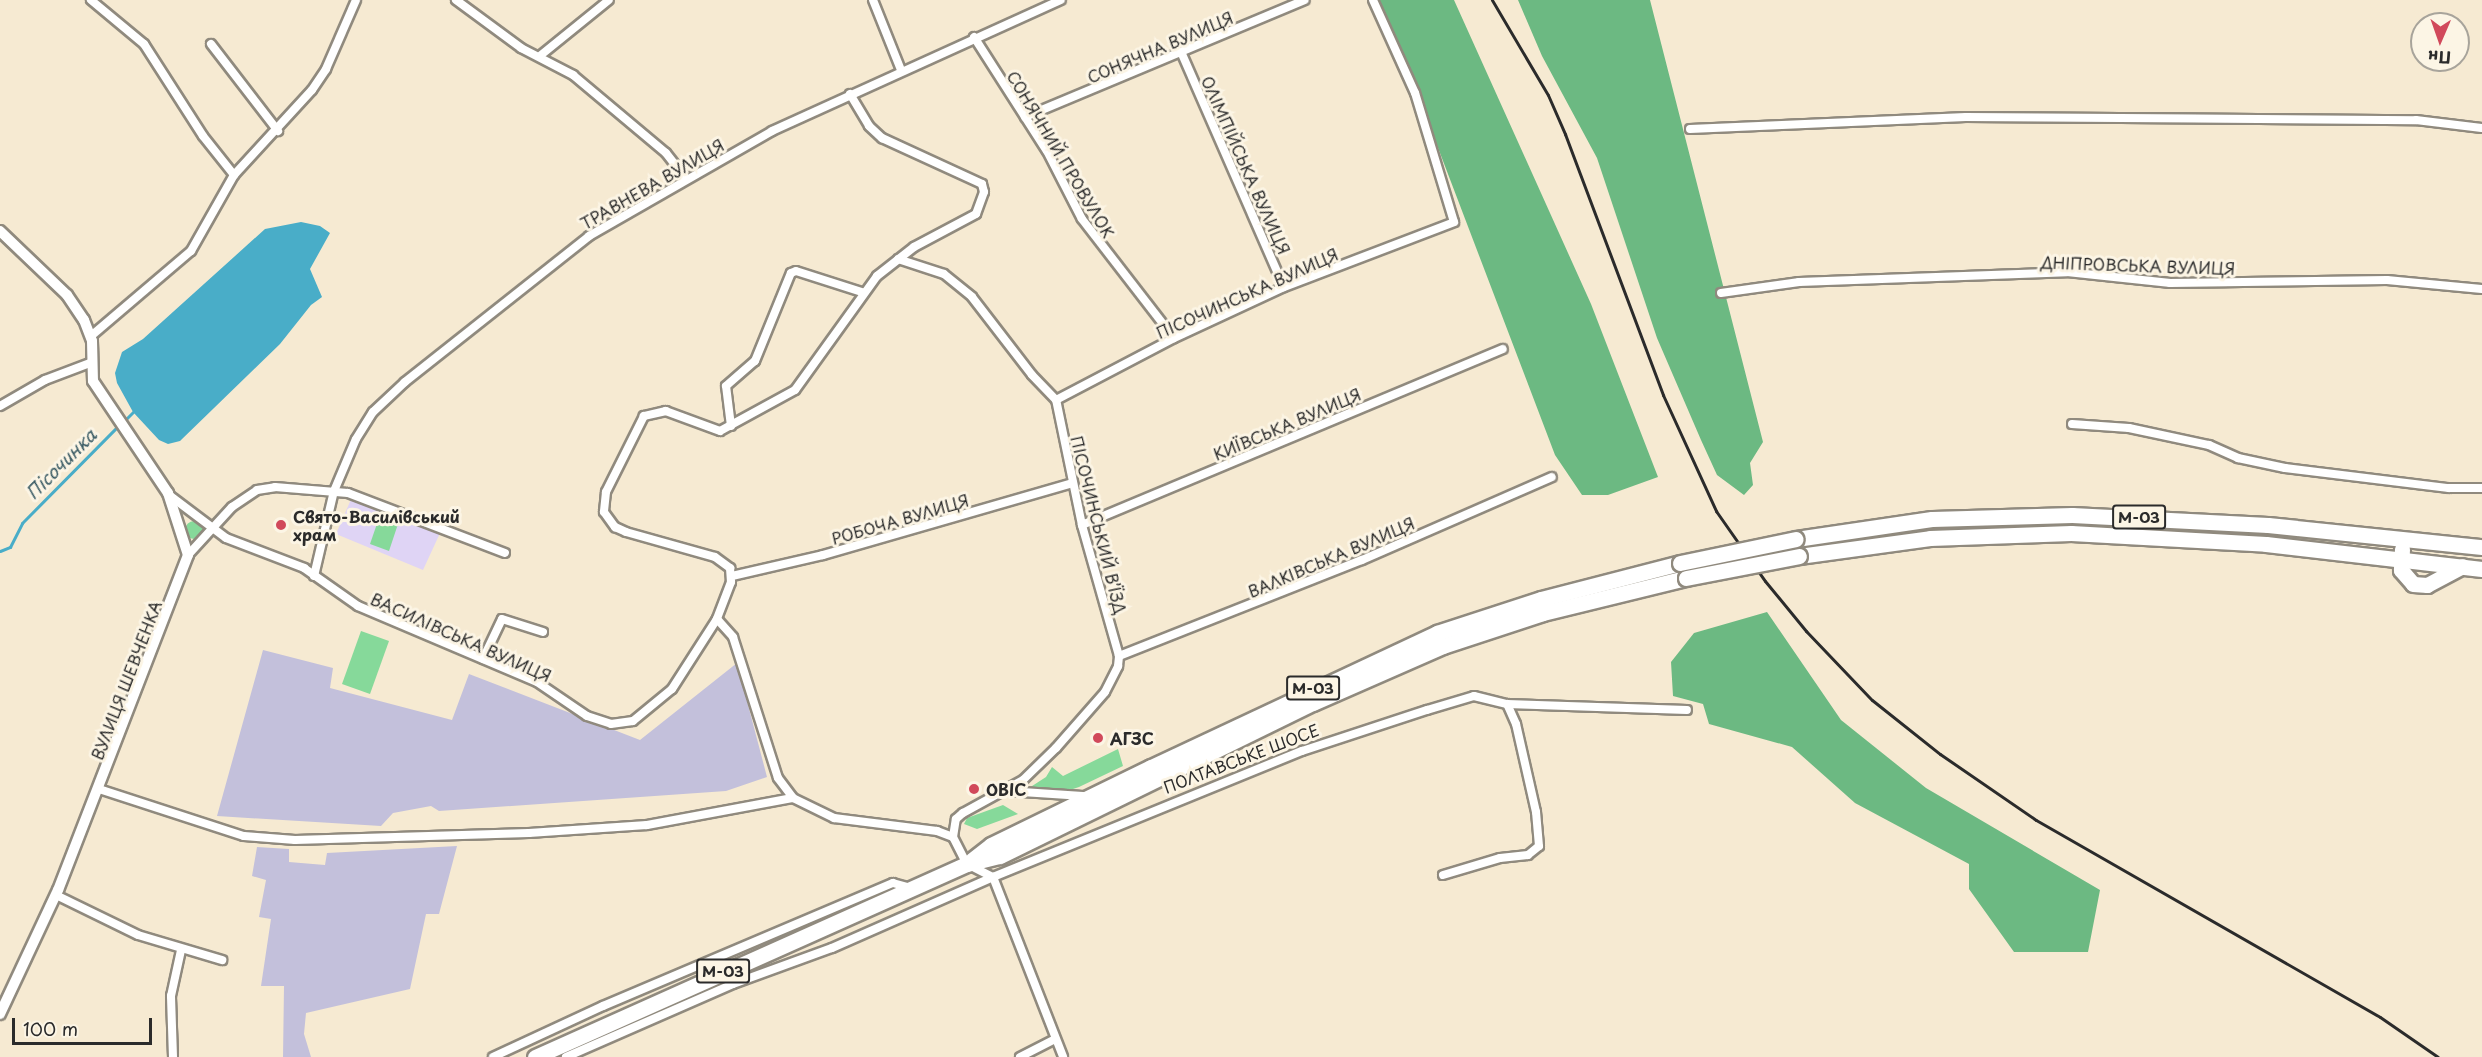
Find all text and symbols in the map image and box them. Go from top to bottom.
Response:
street label: СОНЯЧНА ВУЛИЦЯ [1084,7,1236,87]
north arrow [2410,12,2470,72]
text: Пн [2427,46,2451,70]
street label: СОНЯЧНИЙ ПРОВУЛОК [1003,67,1119,241]
street label: ОЛІМПІЙСЬКА ВУЛИЦЯ [1198,73,1294,257]
street label: ТРАВНЕВА ВУЛИЦЯ [577,135,727,233]
street label: ПІСОЧИНСЬКА ВУЛИЦЯ [1153,244,1341,342]
street label: ДНІПРОВСЬКА ВУЛИЦЯ [2041,252,2235,278]
street label: КИЇВСЬКА ВУЛИЦЯ [1211,384,1363,464]
water label: Пісочинка [21,424,101,504]
street label: ПІСОЧИНСЬКИЙ В’ЇЗД [1068,434,1130,616]
street label: РОБОЧА ВУЛИЦЯ [829,490,971,548]
road number: М-03 [2112,505,2166,529]
place label: Свято-Василівський храм [293,506,460,544]
street label: ВАЛКІВСЬКА ВУЛИЦЯ [1245,513,1417,601]
marker: Свято-Василівський храм [274,518,288,532]
street label: ВАСИЛІВСЬКА ВУЛИЦЯ [368,589,554,685]
street label: ВУЛИЦЯ ШЕВЧЕНКА [87,597,165,763]
road number: М-03 [1286,676,1340,700]
street label: ПОЛТАВСЬКЕ ШОСЕ [1161,720,1321,796]
place label: АГЗС [1110,728,1154,748]
marker: АГЗС [1091,731,1105,745]
place label: ОВІС [986,779,1026,799]
marker: ОВІС [967,782,981,796]
road number: М-03 [696,959,750,983]
scale bar [15,1006,154,1044]
text: 100 m [23,1015,78,1042]

